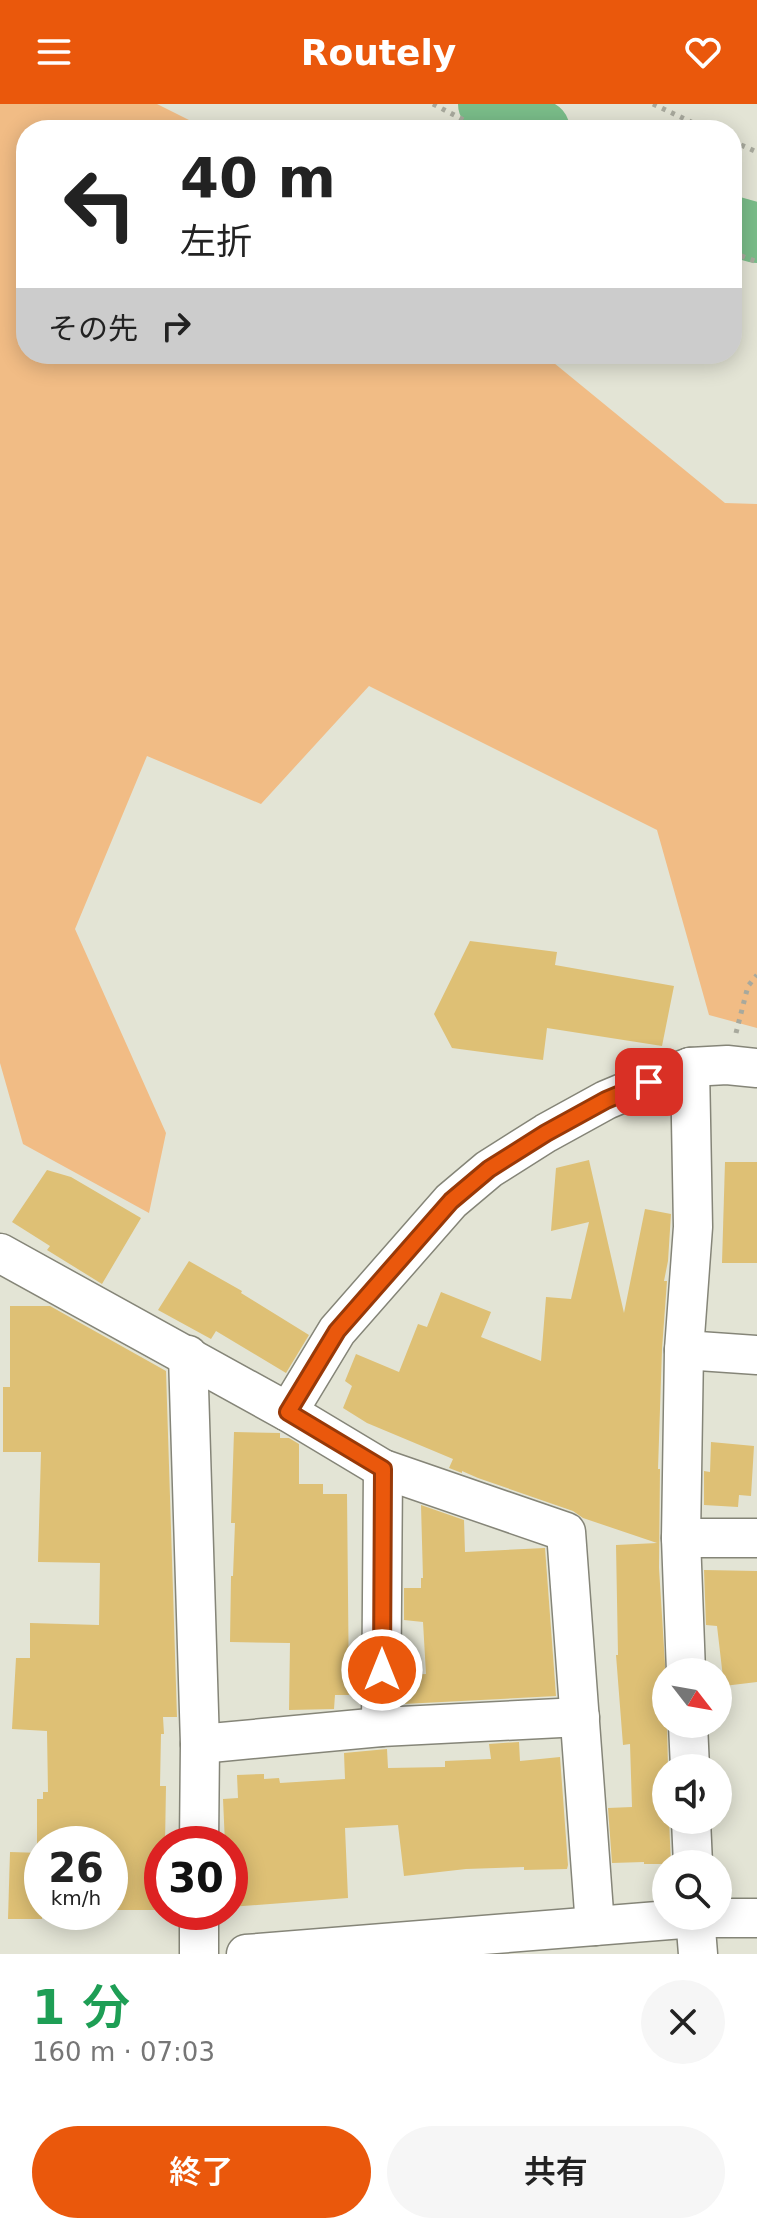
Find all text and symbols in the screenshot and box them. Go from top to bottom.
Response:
icon: menu [32,30,76,74]
icon: heart [681,30,725,74]
text: Routely [301,32,456,73]
text: 40 m [180,145,336,210]
icon: left [48,152,152,256]
text: 左折 [180,221,252,262]
icon: right [154,304,198,348]
text: その先 [48,311,138,346]
pin [615,1048,683,1116]
icon: arrive [627,1060,671,1104]
position arrow [340,1628,424,1712]
north arrow [652,1658,732,1738]
map controls [652,1658,732,1930]
button: sound [652,1754,732,1834]
speed limit sign: 30 [144,1826,248,1930]
text: 26 [48,1845,104,1891]
button: search [652,1850,732,1930]
text: km/h [51,1886,101,1910]
text: 1 分 [32,1979,130,2035]
button: close [641,1980,725,2064]
text: 160 m · 07:03 [32,2037,215,2067]
button: 終了 [32,2126,371,2218]
button: 共有 [387,2126,725,2218]

